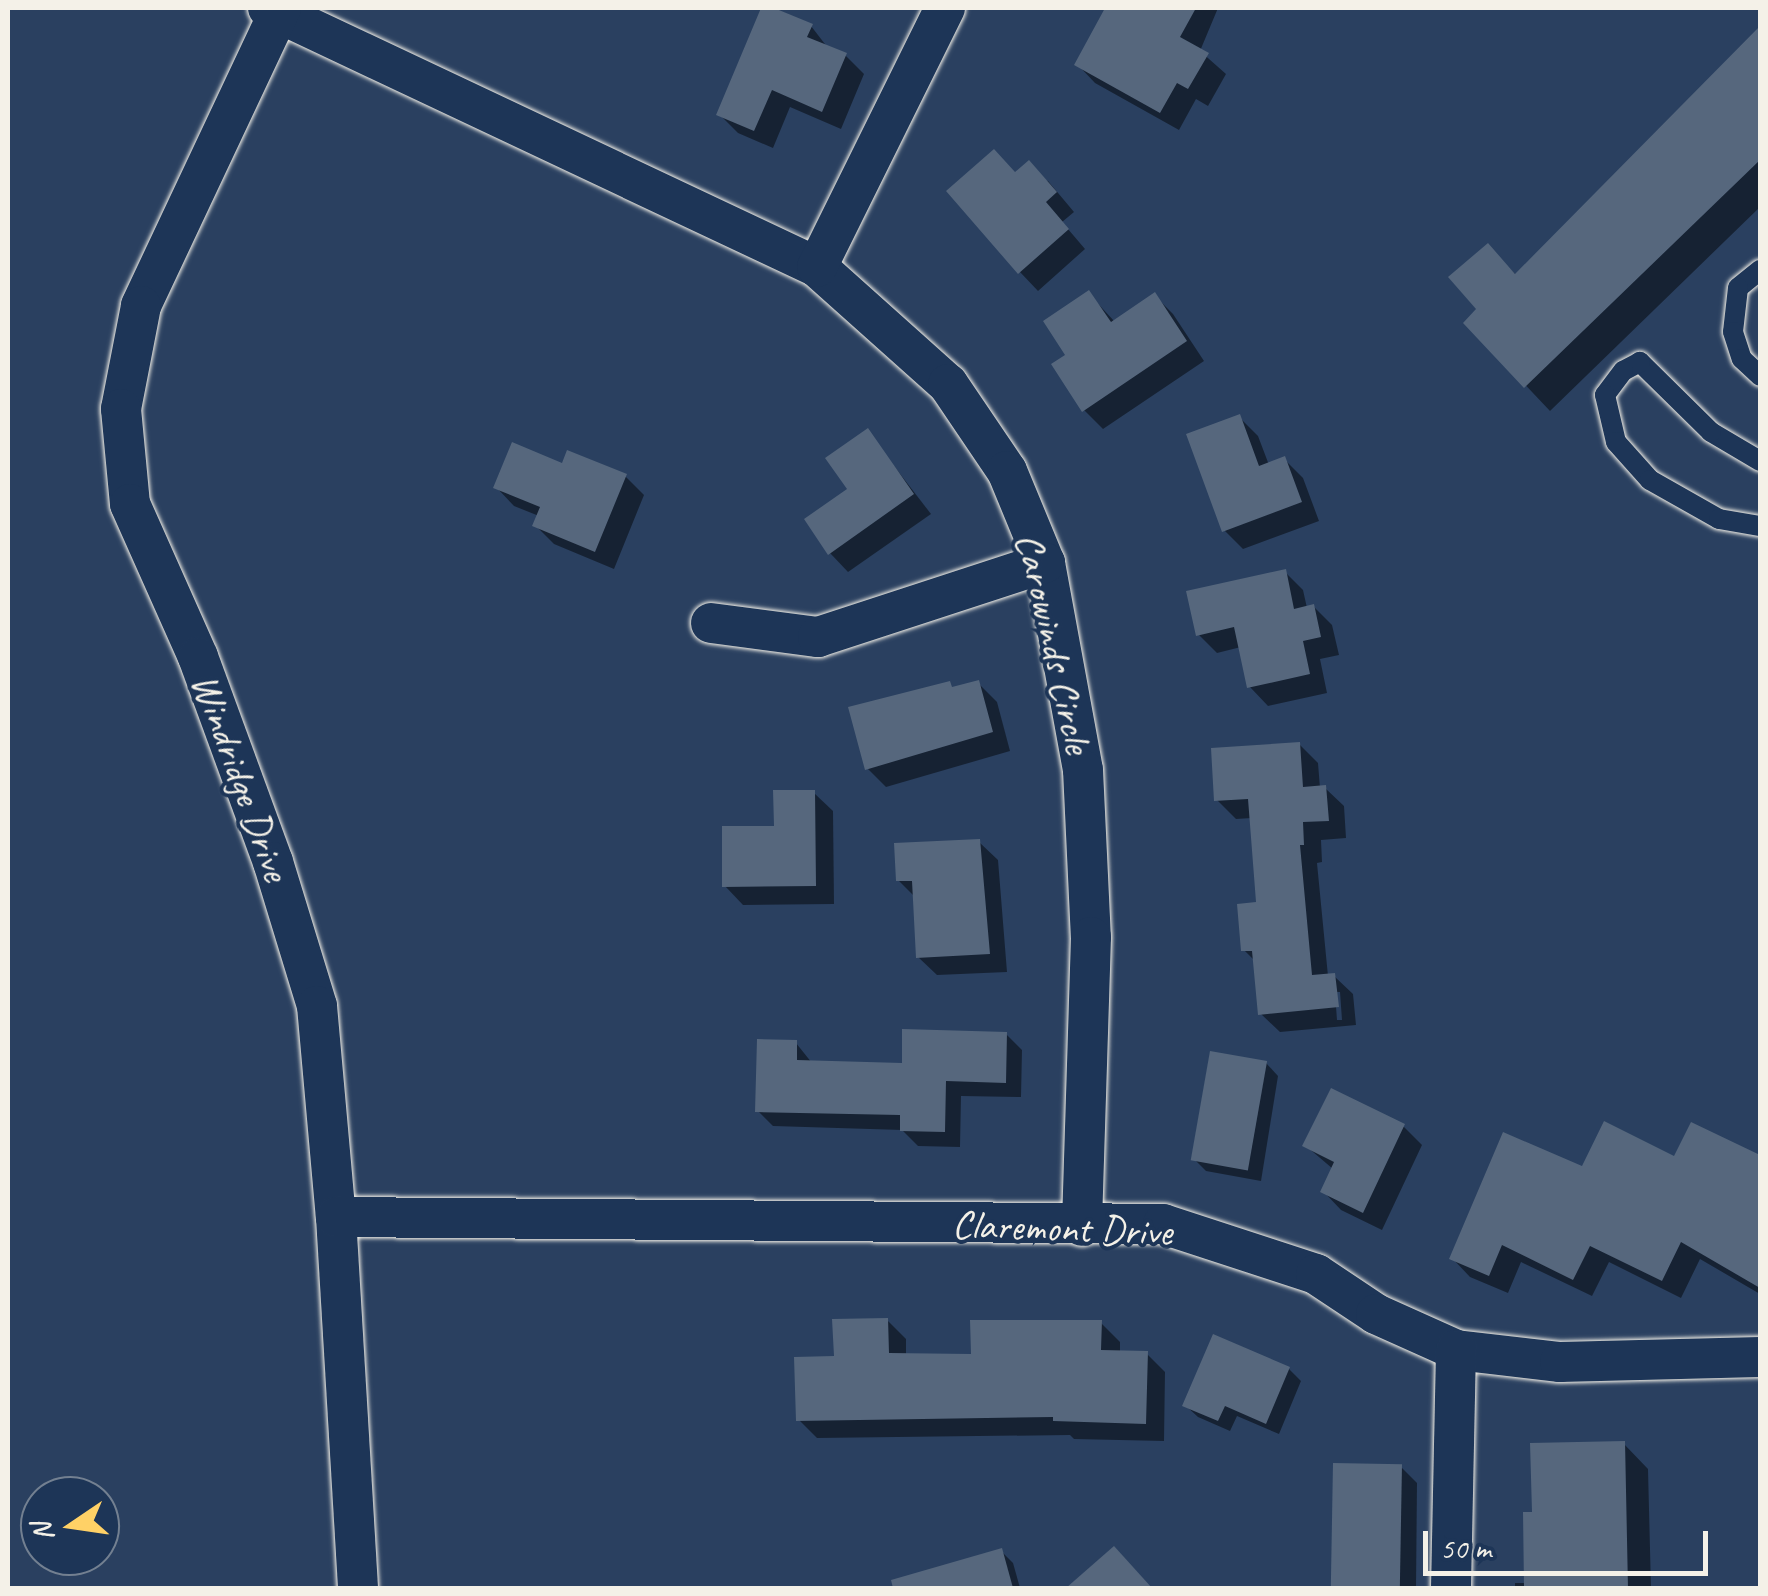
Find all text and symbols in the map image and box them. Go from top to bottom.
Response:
street label: Carowinds Circle [1005,528,1103,758]
street label: Windridge Drive [181,667,301,887]
street label: Claremont Drive [951,1200,1173,1256]
north arrow [20,1476,120,1576]
scale bar [1428,1511,1713,1573]
text: N [23,1520,61,1545]
text: 50 m [1440,1529,1491,1567]

